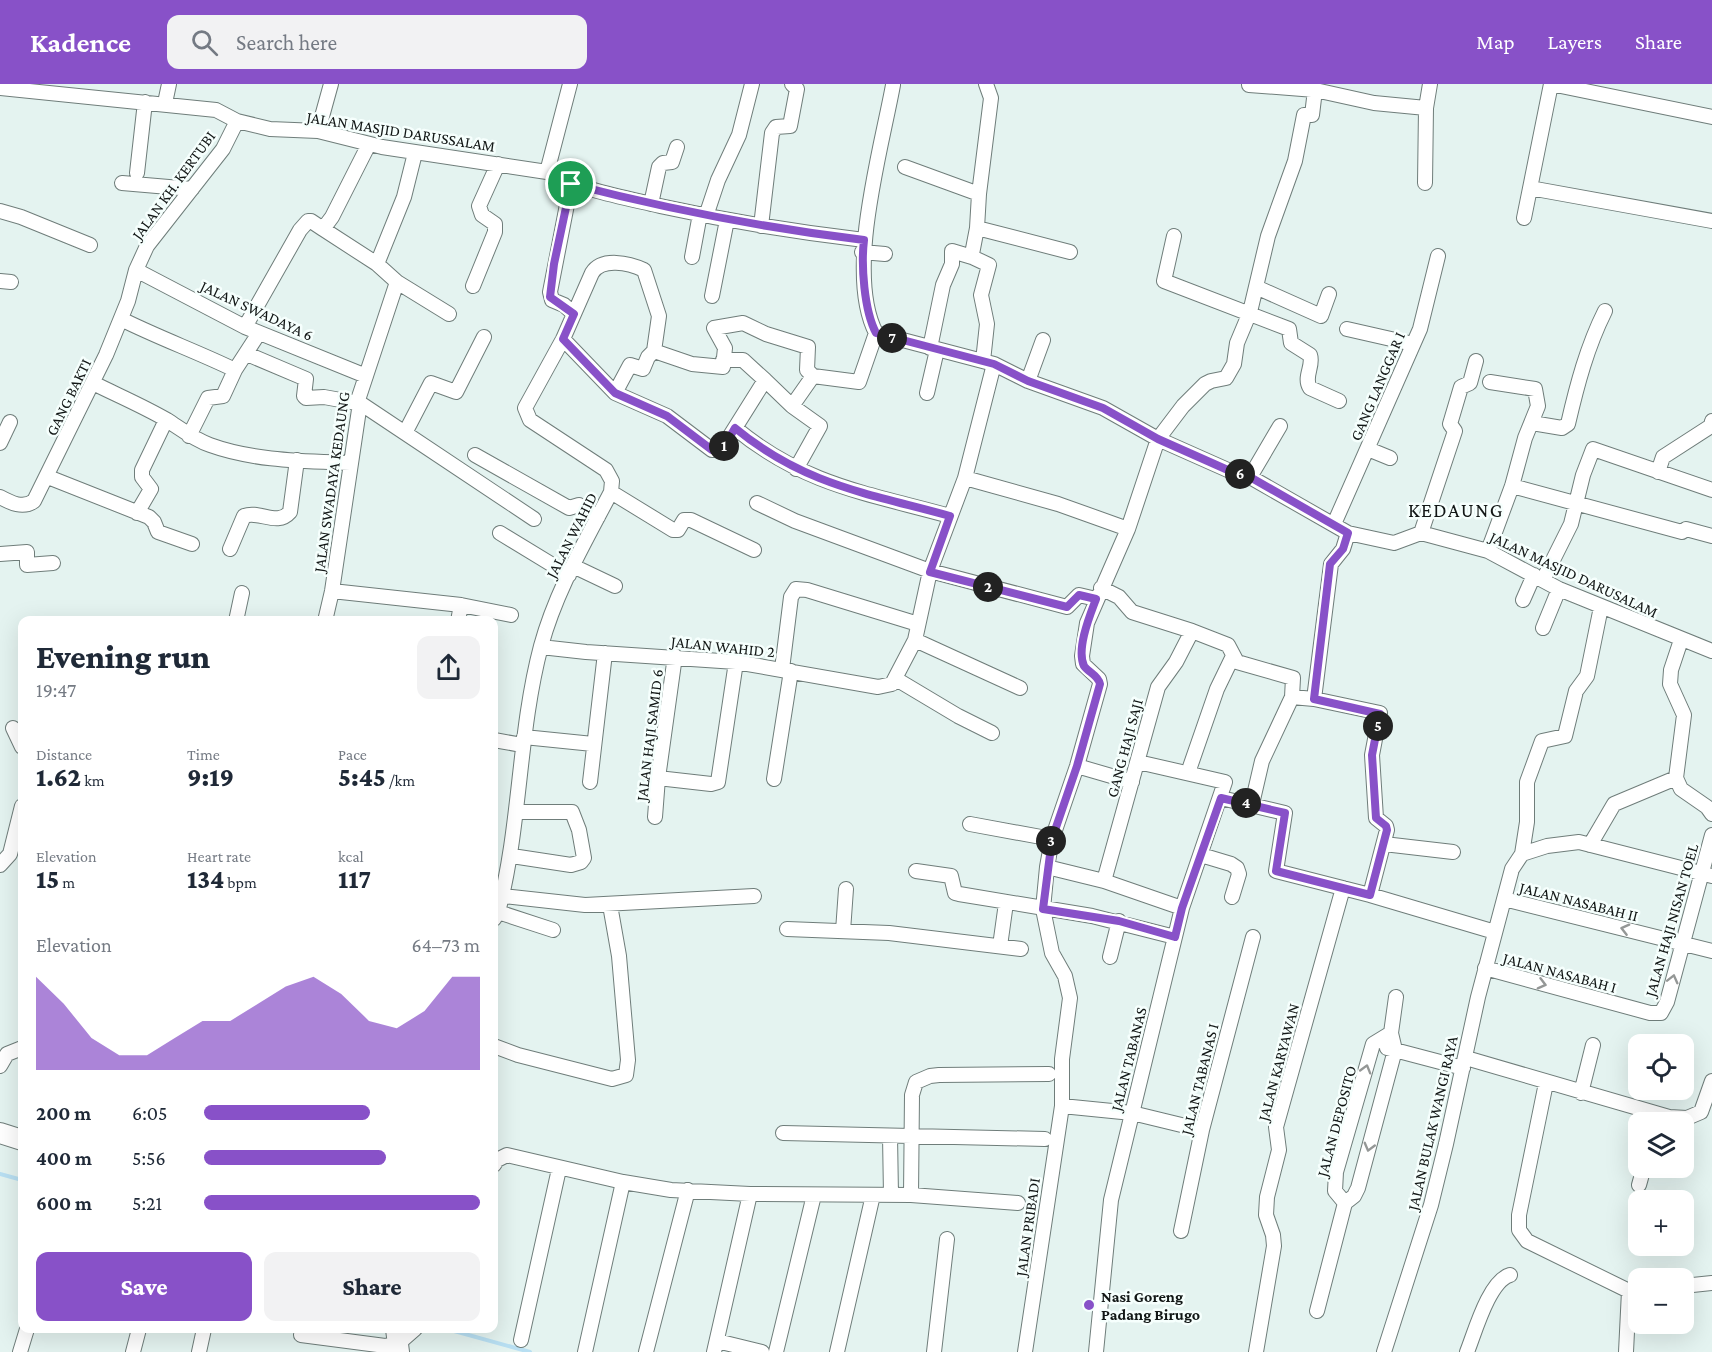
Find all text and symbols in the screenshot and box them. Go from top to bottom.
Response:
search box [167,15,587,69]
icon: search [188,26,221,59]
text: Kadence [30,27,131,58]
text: Search here [236,30,337,55]
text: Map [1476,30,1515,54]
text: Layers [1548,30,1602,54]
text: Share [1635,30,1682,54]
street label: JALAN MASJID DARUSSALAM [303,108,496,156]
street label: JALAN KH. KERTUBI [127,128,219,245]
pin [545,158,596,209]
icon: arrive [554,167,587,200]
street label: JALAN SWADAYA 6 [196,276,316,345]
pin: 7 [877,323,907,353]
text: 7 [888,329,896,346]
street label: GANG LANGGAR I [1347,329,1408,443]
street label: GANG BAKTI [43,356,94,438]
street label: JALAN SWADAYA KEDAUNG [310,391,354,576]
pin: 1 [709,431,739,461]
text: 1 [721,437,727,454]
pin: 6 [1225,459,1255,489]
text: 6 [1236,465,1244,482]
street label: JALAN WAHID [542,490,601,583]
district label: KEDAUNG [1408,499,1504,521]
street label: JALAN MASJID DARUSALAM [1485,527,1660,622]
pin: 2 [973,572,1003,602]
text: 2 [984,578,992,595]
street label: JALAN WAHID 2 [668,632,776,661]
button: share [417,636,480,699]
text: Evening run [36,638,210,675]
street label: JALAN HAJI SAMID 6 [633,668,667,804]
text: 19:47 [36,679,76,701]
street label: GANG HAJI SAJI [1103,697,1147,800]
pin: 5 [1363,711,1393,741]
text: 5 [1374,717,1382,734]
text: Distance [36,746,92,763]
text: Time [187,746,220,763]
text: Pace [338,746,367,763]
text: 1.62 [36,763,81,792]
text: 9:19 [187,763,234,792]
text: 5:45 [338,763,386,792]
text: km [81,772,105,789]
text: /km [386,772,415,789]
pin: 4 [1231,788,1261,818]
text: 4 [1242,794,1250,811]
pin: 3 [1036,826,1066,856]
text: 3 [1047,832,1055,849]
street label: JALAN HAJI NISAN TOEL [1641,842,1702,1001]
text: Elevation [36,848,97,865]
text: Heart rate [187,848,251,865]
text: kcal [338,848,364,865]
text: 15 [36,865,59,894]
text: 134 [187,865,224,894]
text: 117 [338,865,371,894]
text: m [59,874,75,891]
text: bpm [224,874,257,891]
street label: JALAN NASABAH II [1516,878,1640,925]
one-way arrow [1620,923,1630,936]
text: Elevation [36,934,112,956]
text: 64–73 m [412,934,480,956]
street label: JALAN NASABAH I [1499,949,1619,997]
one-way arrow [1665,974,1678,984]
one-way arrow [1536,976,1546,989]
street label: JALAN KARYAWAN [1254,1001,1303,1125]
street label: JALAN TABANAS [1107,1005,1151,1115]
street label: JALAN TABANAS I [1177,1021,1223,1139]
street label: JALAN BULAK WANGI RAYA [1404,1033,1462,1214]
map controls [1628,1034,1694,1334]
button: locate [1628,1034,1694,1100]
street label: JALAN DEPOSITO [1313,1064,1360,1181]
one-way arrow [1359,1064,1371,1075]
text: 200 m [36,1102,91,1124]
text: 6:05 [132,1102,167,1124]
button: layers [1628,1112,1694,1178]
one-way arrow [1364,1142,1377,1152]
text: 400 m [36,1147,92,1169]
text: 5:56 [132,1147,166,1169]
street label: JALAN PRIBADI [1012,1176,1044,1280]
button: + [1628,1190,1694,1256]
text: 600 m [36,1192,92,1214]
text: 5:21 [132,1192,162,1214]
button: Save [36,1252,252,1321]
button: Share [264,1252,480,1321]
button: − [1628,1268,1694,1334]
place label: Nasi Goreng Padang Birugo [1101,1288,1200,1323]
marker: Nasi Goreng Padang Birugo [1082,1298,1096,1312]

